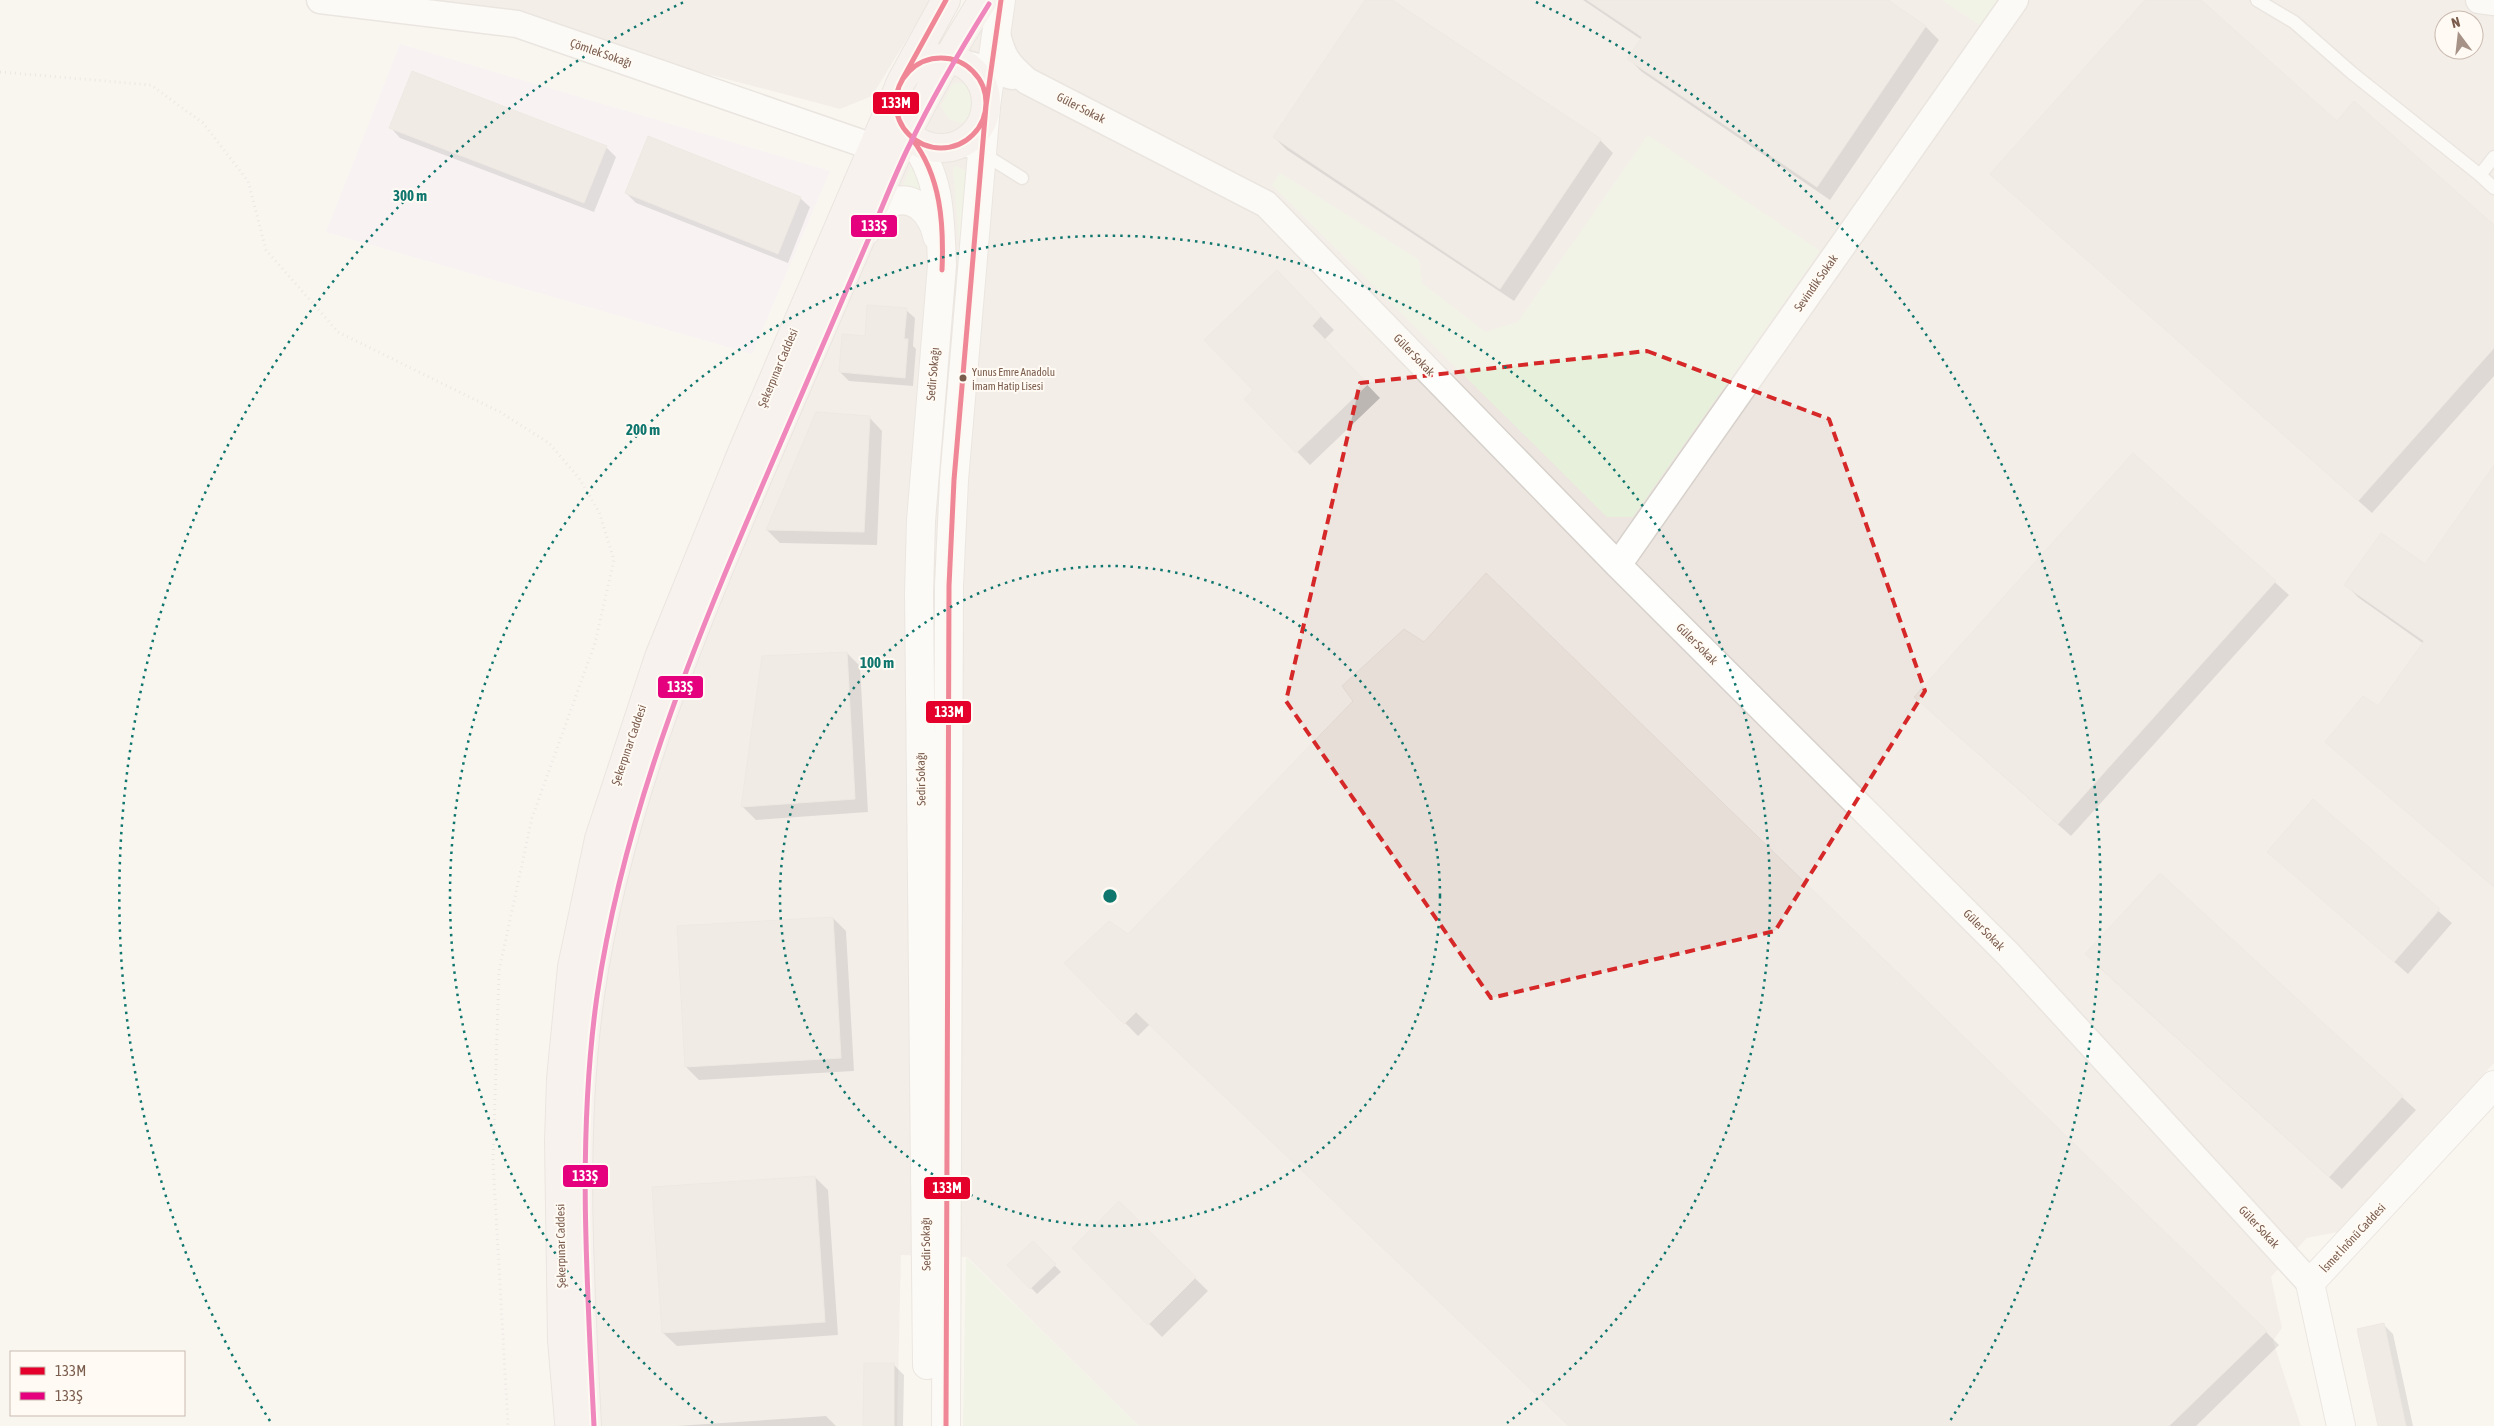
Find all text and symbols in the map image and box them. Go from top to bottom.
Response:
north arrow [2434,10,2484,60]
text: N [2450,14,2462,31]
street label: Çömlek Sokağı [568,36,634,70]
street label: Güler Sokak [1054,90,1108,127]
line badge: 133M [872,91,920,115]
text: 133M [881,95,911,111]
text: 300 m [393,187,427,204]
line badge: 133Ş [850,214,898,238]
text: 133Ş [861,218,887,234]
street label: Sevindik Sokak [1791,251,1841,314]
street label: Şekerpınar Caddesi [755,326,801,410]
street label: Güler Sokak [1391,331,1438,379]
street label: Sedir Sokağı [924,347,942,401]
place label: Yunus Emre Anadolu İmam Hatip Lisesi [972,366,1055,392]
marker: Yunus Emre Anadolu İmam Hatip Lisesi [958,373,968,383]
text: 200 m [626,421,660,438]
street label: Güler Sokak [1673,620,1721,668]
text: 100 m [860,654,894,671]
line badge: 133Ş [657,675,704,699]
text: 133Ş [667,679,693,695]
line badge: 133M [925,700,972,724]
street label: Şekerpınar Caddesi [609,703,649,787]
text: 133M [934,704,964,720]
street label: Sedir Sokağı [914,752,928,806]
centre of rings [1101,887,1119,905]
street label: Güler Sokak [1960,906,2008,954]
line badge: 133Ş [562,1164,609,1188]
text: 133Ş [572,1168,598,1184]
line badge: 133M [923,1176,971,1200]
text: 133M [932,1180,962,1196]
street label: İsmet İnönü Caddesi [2318,1201,2388,1275]
street label: Güler Sokak [2236,1203,2283,1252]
street label: Şekerpınar Caddesi [553,1204,569,1288]
street label: Sedir Sokağı [919,1217,933,1271]
legend [10,1351,185,1416]
text: 133M [55,1362,86,1379]
text: 133Ş [55,1387,82,1404]

